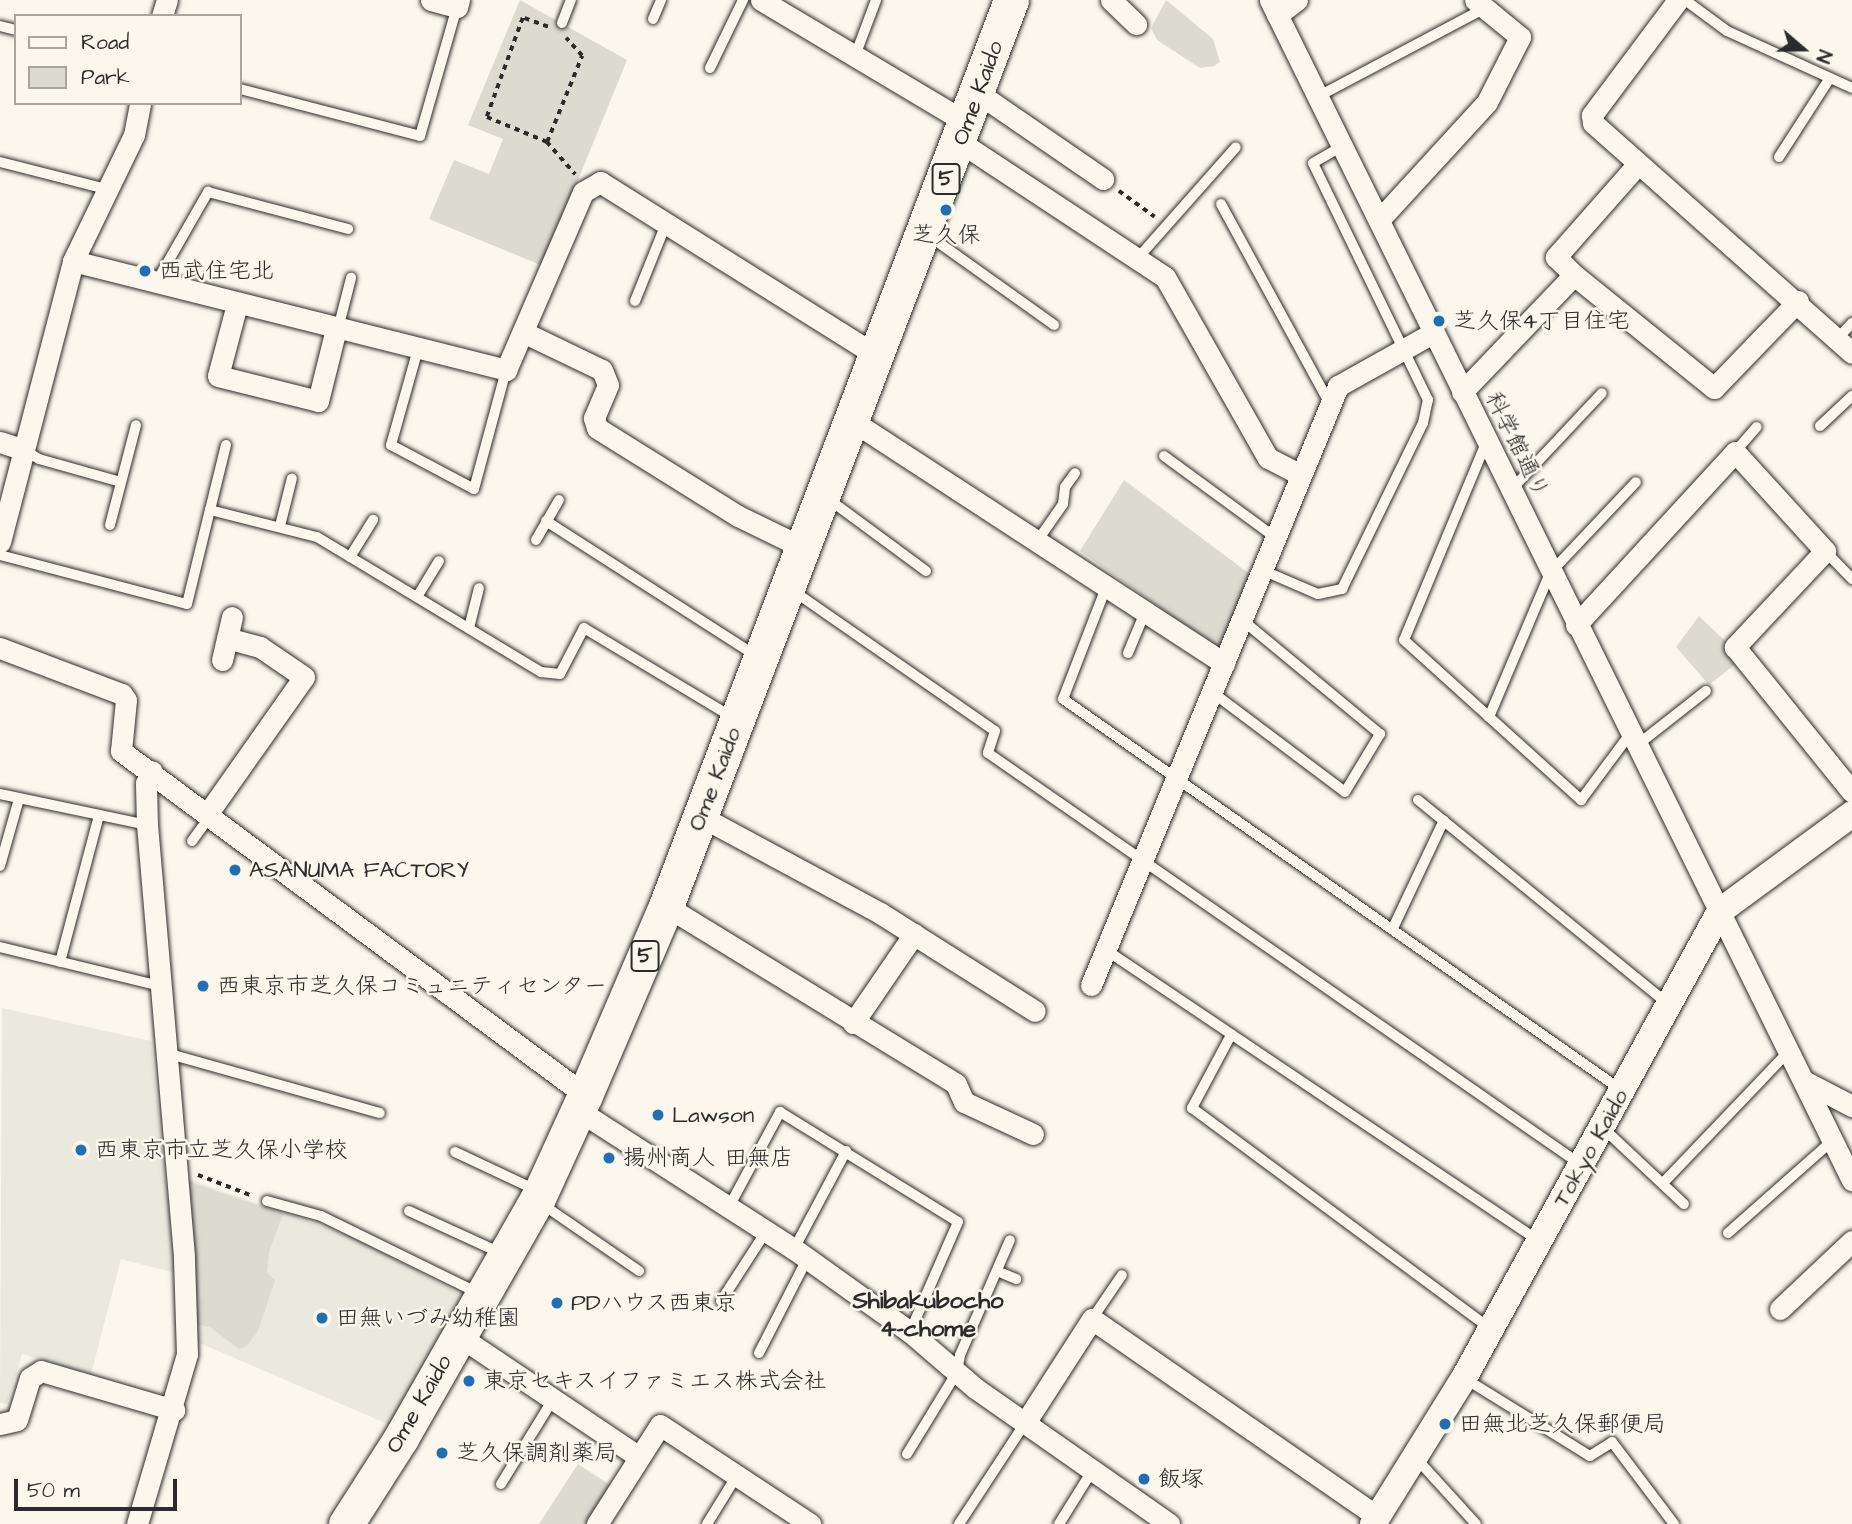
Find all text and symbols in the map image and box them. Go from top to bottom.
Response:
legend [14,14,242,105]
north arrow [1768,14,1838,84]
text: Road [81,28,129,57]
street label: Ome Kaido [946,37,1010,149]
text: N [1808,46,1838,67]
text: Park [81,63,130,92]
road number: 5 [930,162,962,196]
marker: 芝久保 [938,202,954,218]
place label: 芝久保 [912,221,980,249]
place label: 西武住宅北 [159,257,274,285]
marker: 西武住宅北 [137,263,153,279]
place label: 芝久保4丁目住宅 [1453,307,1630,335]
marker: 芝久保4丁目住宅 [1431,313,1447,329]
street label: 科学館通り [1479,387,1555,503]
street label: Ome Kaido [683,723,747,835]
place label: ASANUMA FACTORY [249,856,469,884]
marker: ASANUMA FACTORY [227,862,243,878]
road number: 5 [629,939,661,974]
place label: 西東京市芝久保コミュニティセンター [217,972,608,1000]
marker: 西東京市芝久保コミュニティセンター [195,978,211,994]
street label: Tokyo Kaido [1547,1084,1635,1212]
place label: Lawson [672,1101,754,1129]
marker: Lawson [650,1107,666,1123]
place label: 西東京市立芝久保小学校 [95,1136,348,1164]
marker: 西東京市立芝久保小学校 [73,1142,89,1158]
place label: 揚州商人 田無店 [623,1144,793,1172]
marker: 揚州商人 田無店 [601,1150,617,1166]
district label: Shibakubocho 4-chome [852,1288,1004,1344]
place label: PDハウス西東京 [571,1289,739,1317]
marker: PDハウス西東京 [549,1295,565,1311]
place label: 田無いづみ幼稚園 [336,1304,520,1332]
marker: 田無いづみ幼稚園 [314,1310,330,1326]
street label: Ome Kaido [380,1350,458,1458]
place label: 東京セキスイファミエス株式会社 [483,1367,828,1395]
marker: 東京セキスイファミエス株式会社 [461,1373,477,1389]
place label: 田無北芝久保郵便局 [1459,1410,1666,1438]
marker: 田無北芝久保郵便局 [1437,1416,1453,1432]
place label: 芝久保調剤薬局 [456,1439,617,1467]
marker: 芝久保調剤薬局 [434,1445,450,1461]
scale bar [18,1464,180,1508]
place label: 飯塚 [1158,1465,1204,1493]
marker: 飯塚 [1136,1471,1152,1487]
text: 50 m [27,1476,80,1505]

